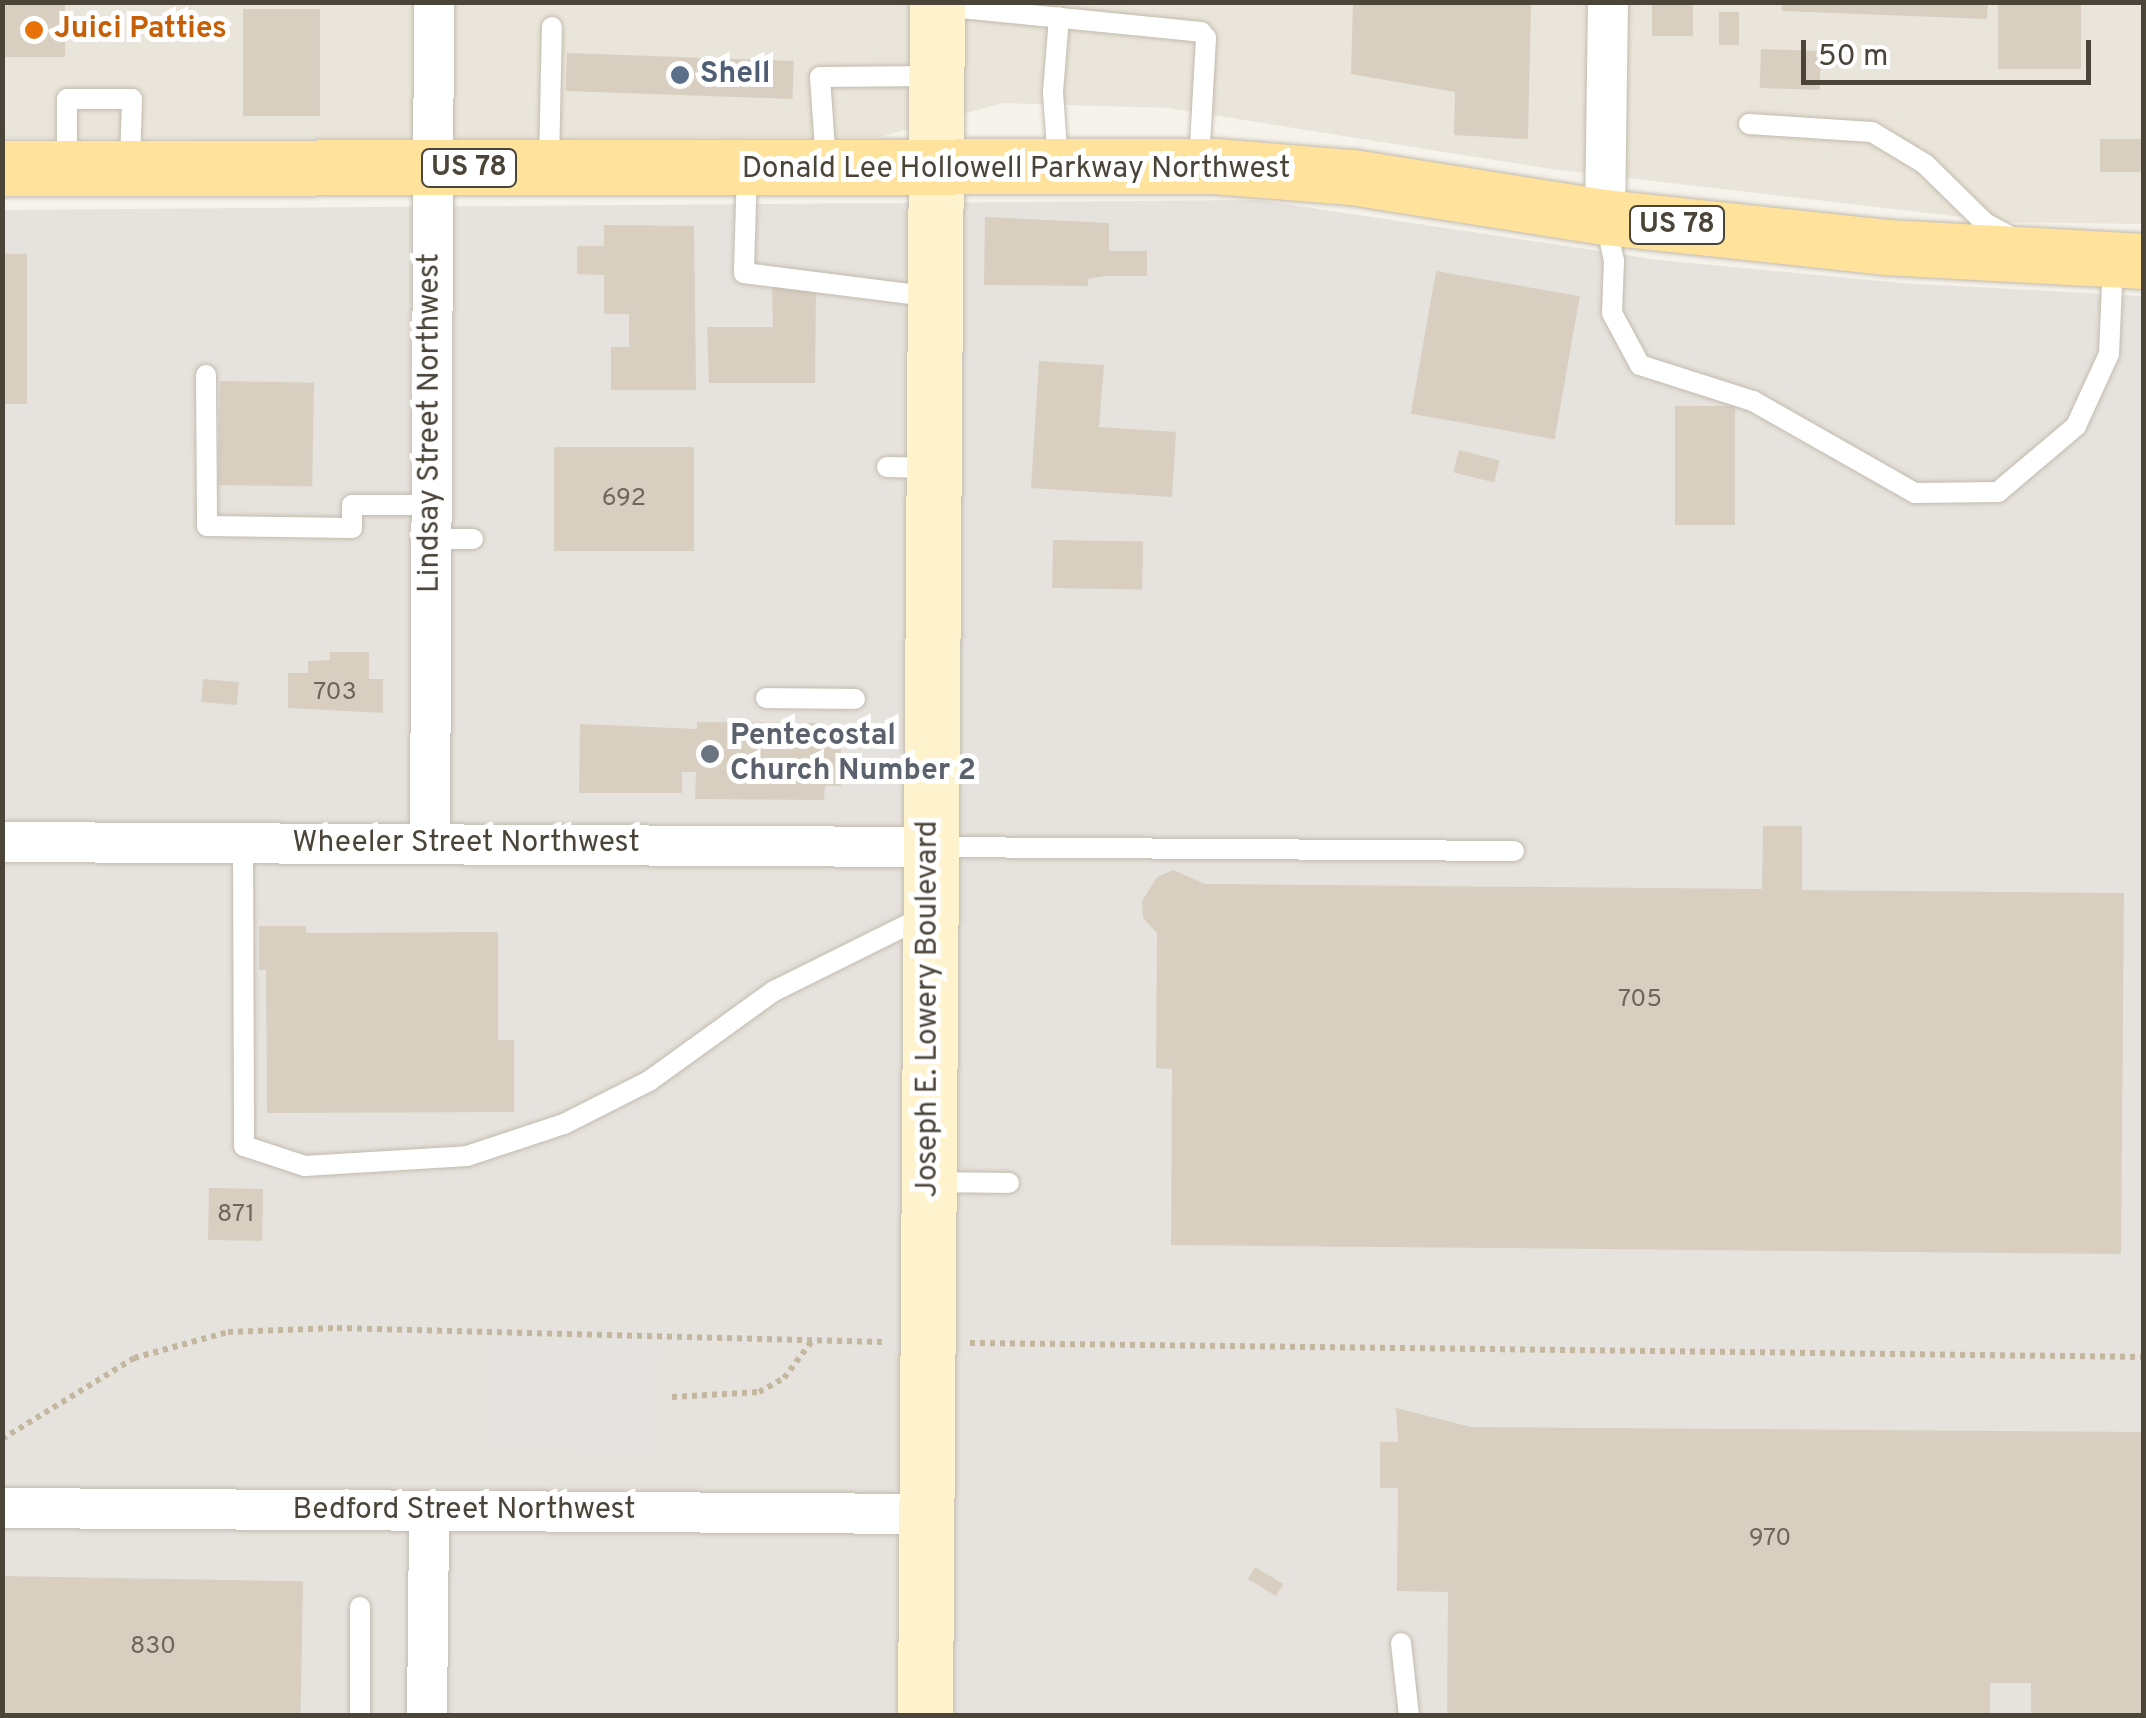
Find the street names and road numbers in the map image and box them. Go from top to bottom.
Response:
road number: US 78 [419,145,519,191]
street label: Donald Lee Hollowell Parkway Northwest [742,152,1290,188]
road number: US 78 [1627,202,1727,248]
street label: Lindsay Street Northwest [413,253,449,593]
street label: Joseph E. Lowery Boulevard [911,820,947,1198]
street label: Wheeler Street Northwest [292,826,640,862]
street label: Bedford Street Northwest [292,1493,636,1529]

